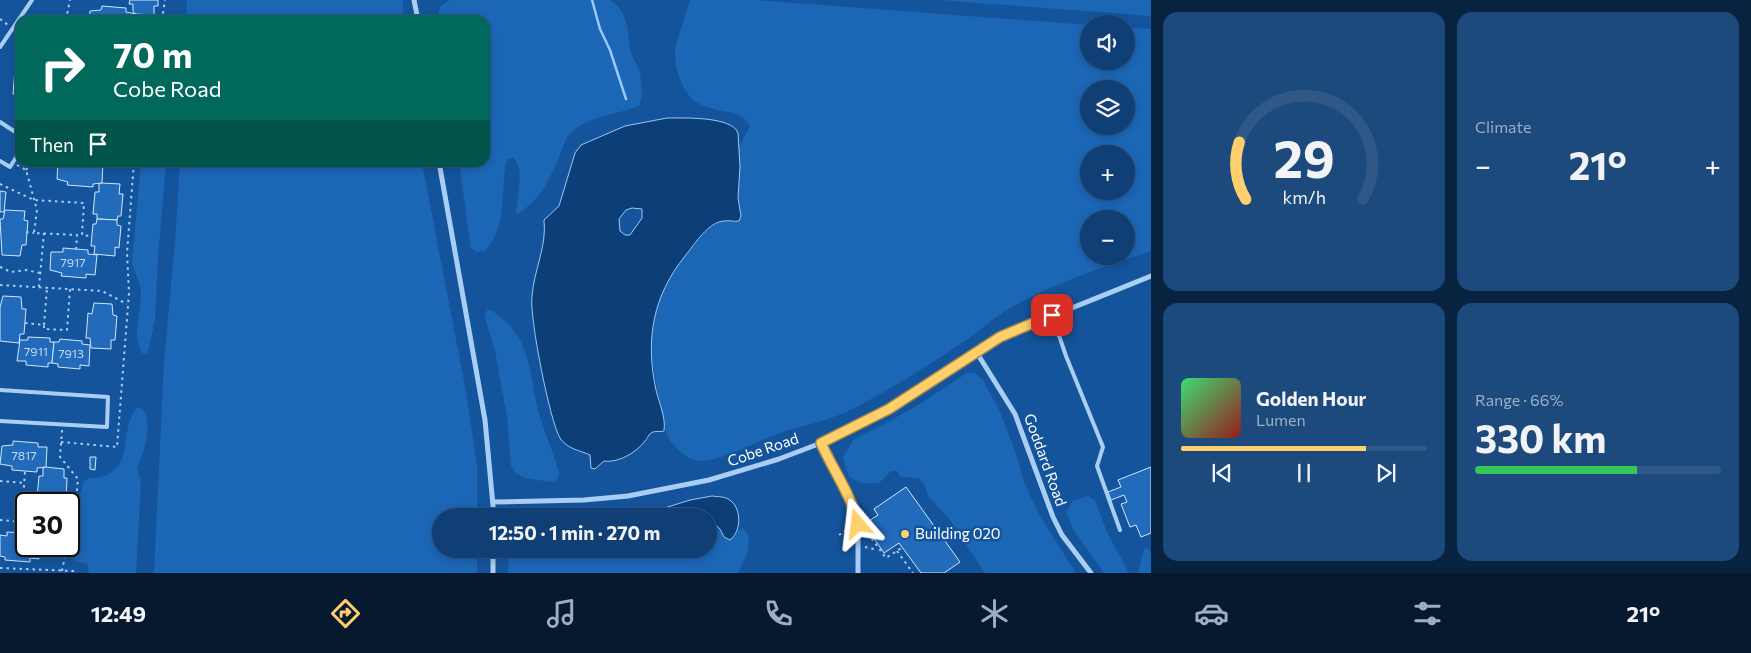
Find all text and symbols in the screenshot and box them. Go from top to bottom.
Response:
map controls [1080,15,1135,265]
button: sound [1080,15,1135,70]
text: 70 m [113,32,193,75]
icon: right [30,35,95,100]
text: Cobe Road [113,75,221,102]
button: layers [1080,80,1135,135]
text: Climate [1475,117,1531,136]
text: 29 [1273,125,1335,189]
icon: arrive [84,130,112,158]
text: Then [30,133,74,156]
text: 21° [1569,141,1627,188]
button: + [1080,145,1135,200]
text: − [1475,148,1491,182]
text: + [1705,148,1721,182]
text: km/h [1282,186,1326,208]
button: − [1080,210,1135,265]
house number: 7917 [60,255,86,269]
pin [1031,294,1073,336]
icon: arrive [1038,301,1066,329]
house number: 7911 [24,344,48,358]
house number: 7913 [58,346,84,360]
text: Golden Hour [1256,387,1366,410]
text: Range · 66% [1475,390,1564,409]
text: Lumen [1256,410,1306,429]
street label: Goddard Road [1021,411,1071,509]
text: 330 km [1475,414,1607,461]
street label: Cobe Road [725,429,801,470]
house number: 7817 [11,448,37,462]
icon: previous [1208,459,1236,487]
icon: pause [1290,459,1318,487]
icon: next [1372,459,1400,487]
speed limit sign: 30 [15,492,80,557]
position arrow [831,497,883,549]
text: 12:50 · 1 min · 270 m [489,521,660,544]
place label: Building 020 [915,524,1001,542]
marker: Building 020 [899,528,911,540]
icon: directions [328,596,363,631]
icon: music [544,596,579,631]
icon: phone [761,596,796,631]
icon: climate [977,596,1012,631]
icon: car [1194,596,1229,631]
icon: filters [1410,596,1445,631]
text: 12:49 [91,600,146,627]
text: 21° [1627,600,1660,627]

